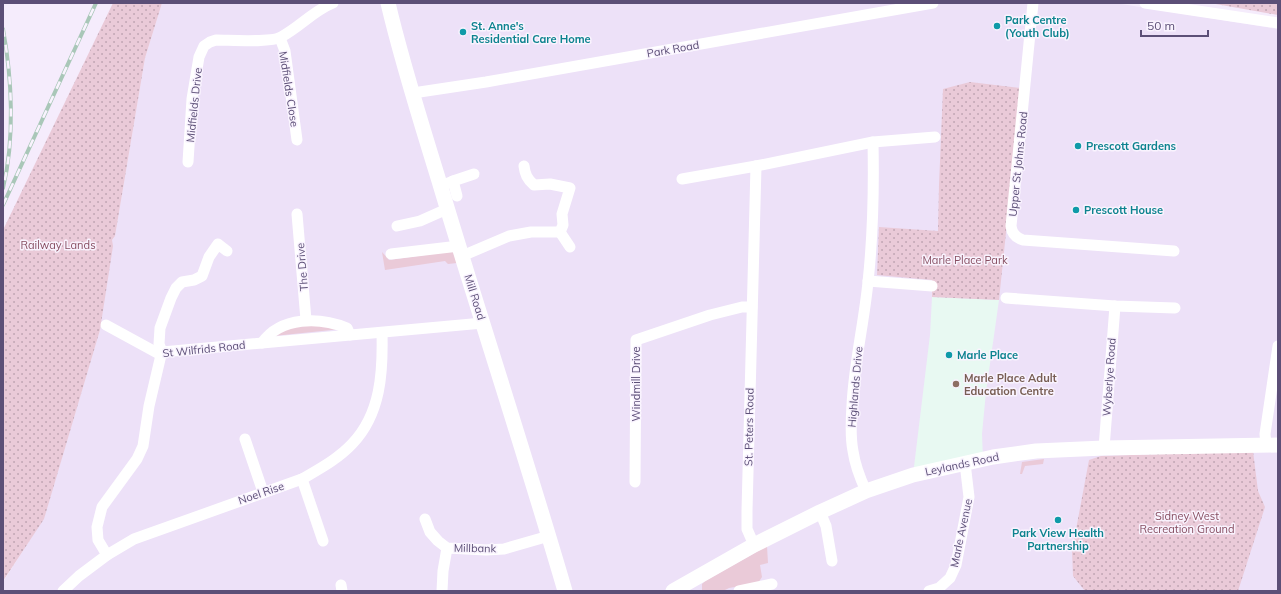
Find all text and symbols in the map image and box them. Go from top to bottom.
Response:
scale bar [1141,12,1208,38]
place label: Park Centre (Youth Club) [1005,13,1070,40]
text: 50 m [1147,18,1175,33]
place label: St. Anne's Residential Care Home [471,19,591,46]
marker: Park Centre (Youth Club) [992,21,1002,31]
marker: St. Anne's Residential Care Home [458,27,468,37]
street label: Park Road [646,38,700,60]
street label: Midfields Close [276,50,302,128]
street label: Midfields Drive [183,67,205,143]
street label: Upper St Johns Road [1006,111,1030,217]
place label: Prescott Gardens [1086,139,1177,153]
marker: Prescott Gardens [1073,141,1083,151]
place label: Prescott House [1084,203,1163,217]
marker: Prescott House [1071,205,1081,215]
park label: Railway Lands [20,238,96,252]
street label: The Drive [293,242,311,292]
park label: Marle Place Park [922,253,1008,267]
street label: Mill Road [461,272,489,322]
street label: Wyberlye Road [1099,337,1119,417]
street label: St Wilfrids Road [162,338,246,360]
street label: Highlands Drive [844,346,866,428]
street label: Windmill Drive [629,347,643,421]
place label: Marle Place [957,348,1018,362]
marker: Marle Place [944,350,954,360]
place label: Marle Place Adult Education Centre [964,371,1057,398]
marker: Marle Place Adult Education Centre [951,379,961,389]
street label: St. Peters Road [741,388,757,466]
street label: Leylands Road [924,449,1000,479]
street label: Noel Rise [236,479,286,507]
street label: Marle Avenue [947,497,975,569]
park label: Sidney West Recreation Ground [1139,509,1235,536]
marker: Park View Health Partnership [1053,515,1063,525]
place label: Park View Health Partnership [1012,526,1104,553]
street label: Millbank [454,541,497,555]

